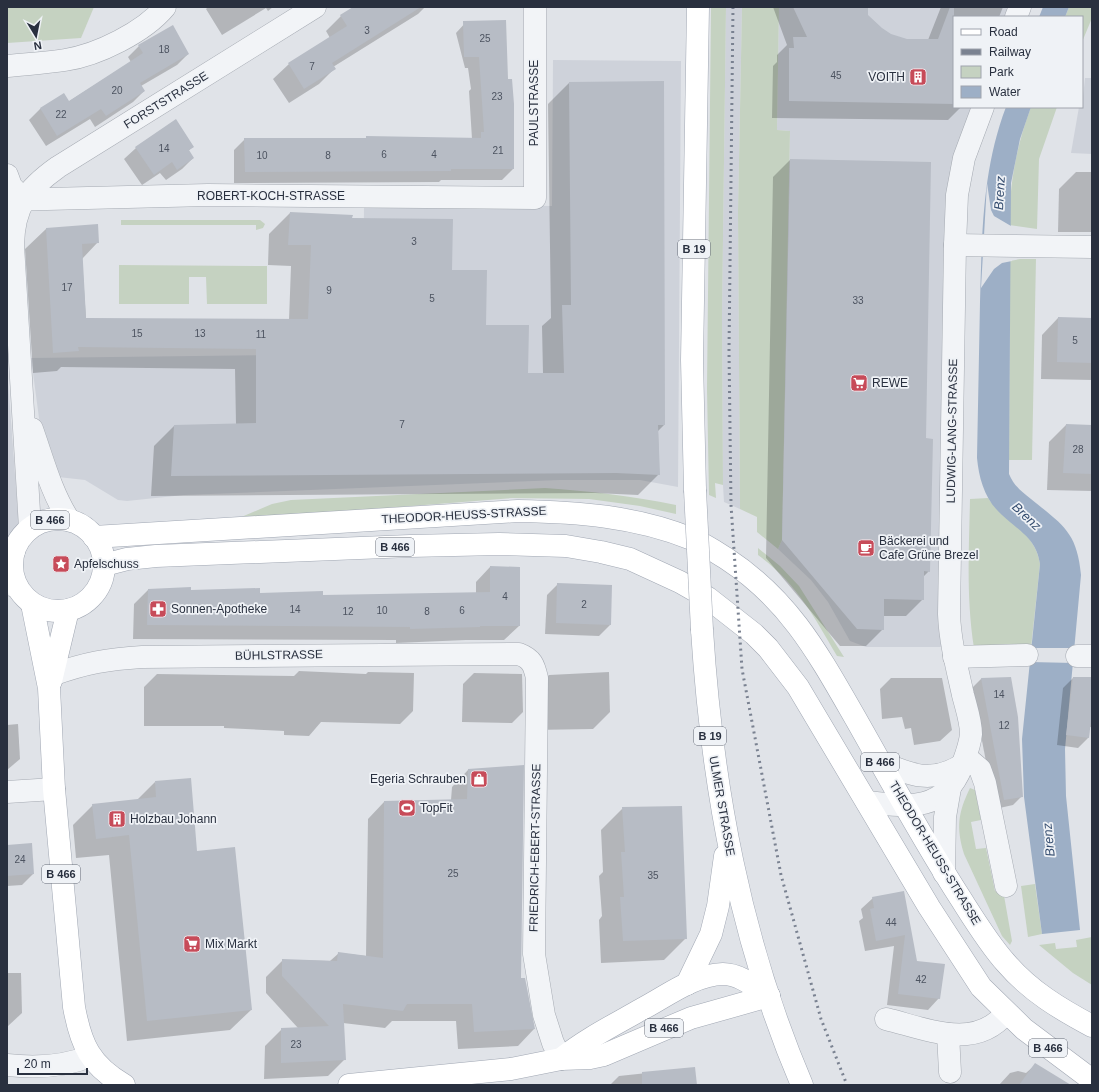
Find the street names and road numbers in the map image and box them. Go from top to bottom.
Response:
street label: PAULSTRASSE [527,60,541,146]
street label: FORSTSTRASSE [121,68,211,132]
street label: ROBERT-KOCH-STRASSE [197,189,345,203]
road number: B 19 [678,240,710,258]
street label: LUDWIG-LANG-STRASSE [944,359,960,503]
street label: THEODOR-HEUSS-STRASSE [381,504,547,526]
road number: B 466 [31,511,69,529]
road number: B 466 [376,538,414,556]
street label: BÜHLSTRASSE [235,647,323,663]
road number: B 19 [694,727,726,745]
road number: B 466 [861,753,899,771]
street label: ULMER STRASSE [706,755,738,857]
street label: FRIEDRICH-EBERT-STRASSE [527,764,543,932]
street label: THEODOR-HEUSS-STRASSE [886,779,984,927]
road number: B 466 [42,865,80,883]
road number: B 466 [645,1019,683,1037]
road number: B 466 [1029,1039,1067,1057]

